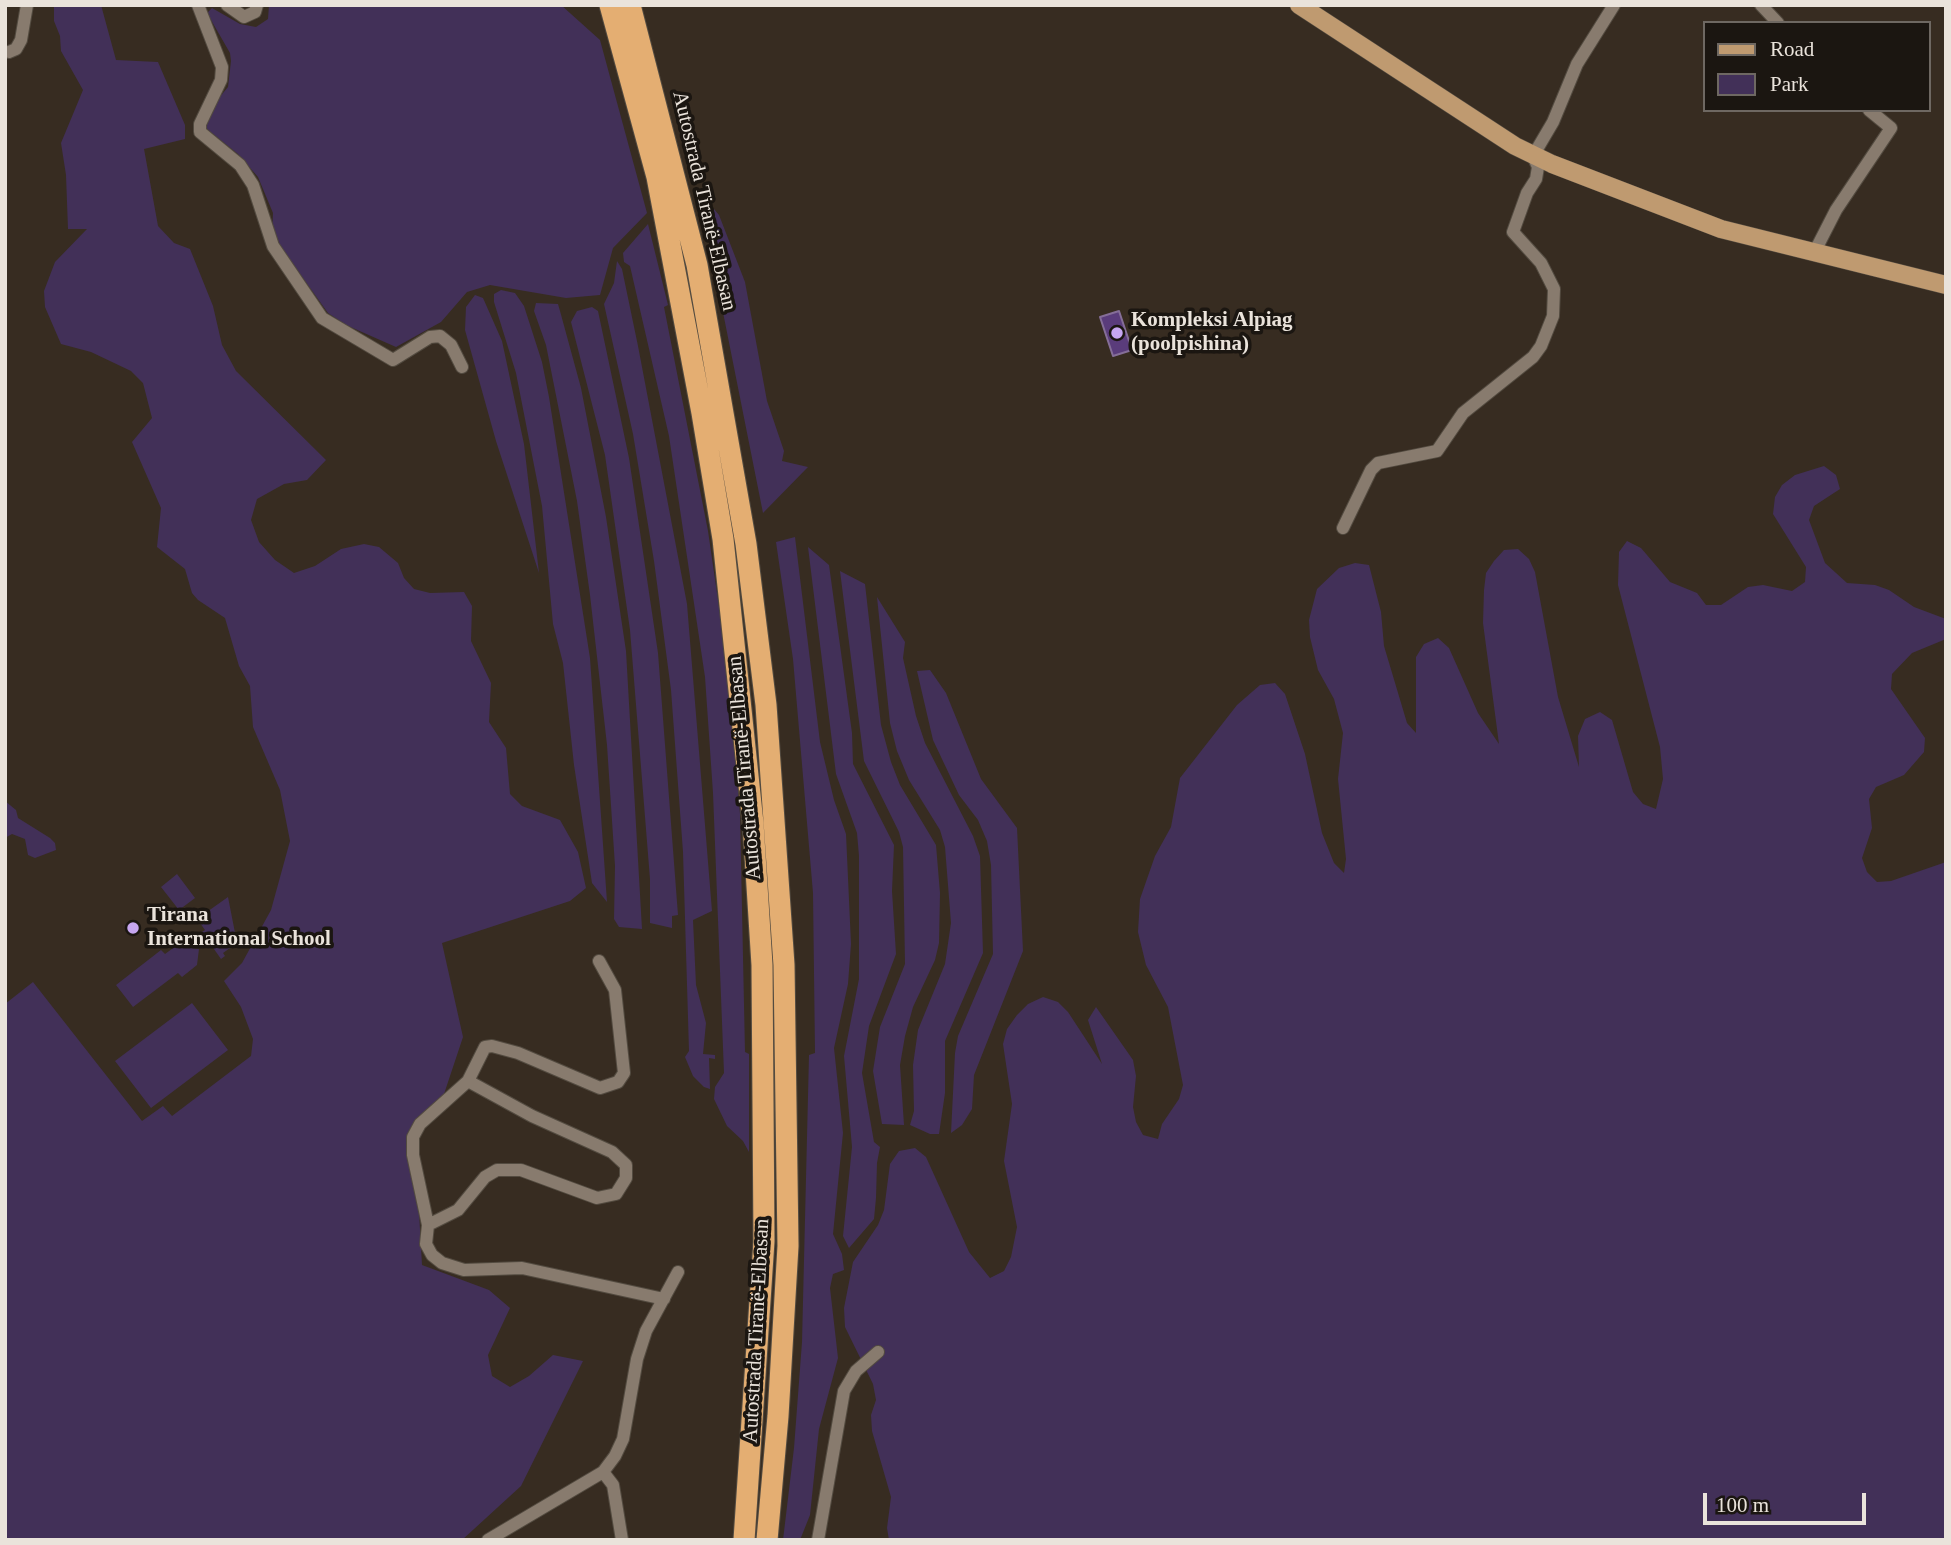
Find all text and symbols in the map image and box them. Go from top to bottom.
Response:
legend [1702,21,1930,112]
text: Road [1770,37,1814,61]
text: Park [1770,72,1809,96]
street label: Autostrada Tiranë-Elbasan [666,89,742,313]
place label: Kompleksi Alpiag (poolpishina) [1131,308,1293,358]
marker: Kompleksi Alpiag (poolpishina) [1109,325,1125,341]
street label: Autostrada Tiranë-Elbasan [723,655,767,881]
place label: Tirana International School [147,903,331,953]
marker: Tirana International School [125,920,141,936]
street label: Autostrada Tiranë-Elbasan [739,1218,775,1444]
scale bar [1706,1478,1869,1522]
text: 100 m [1716,1493,1769,1517]

